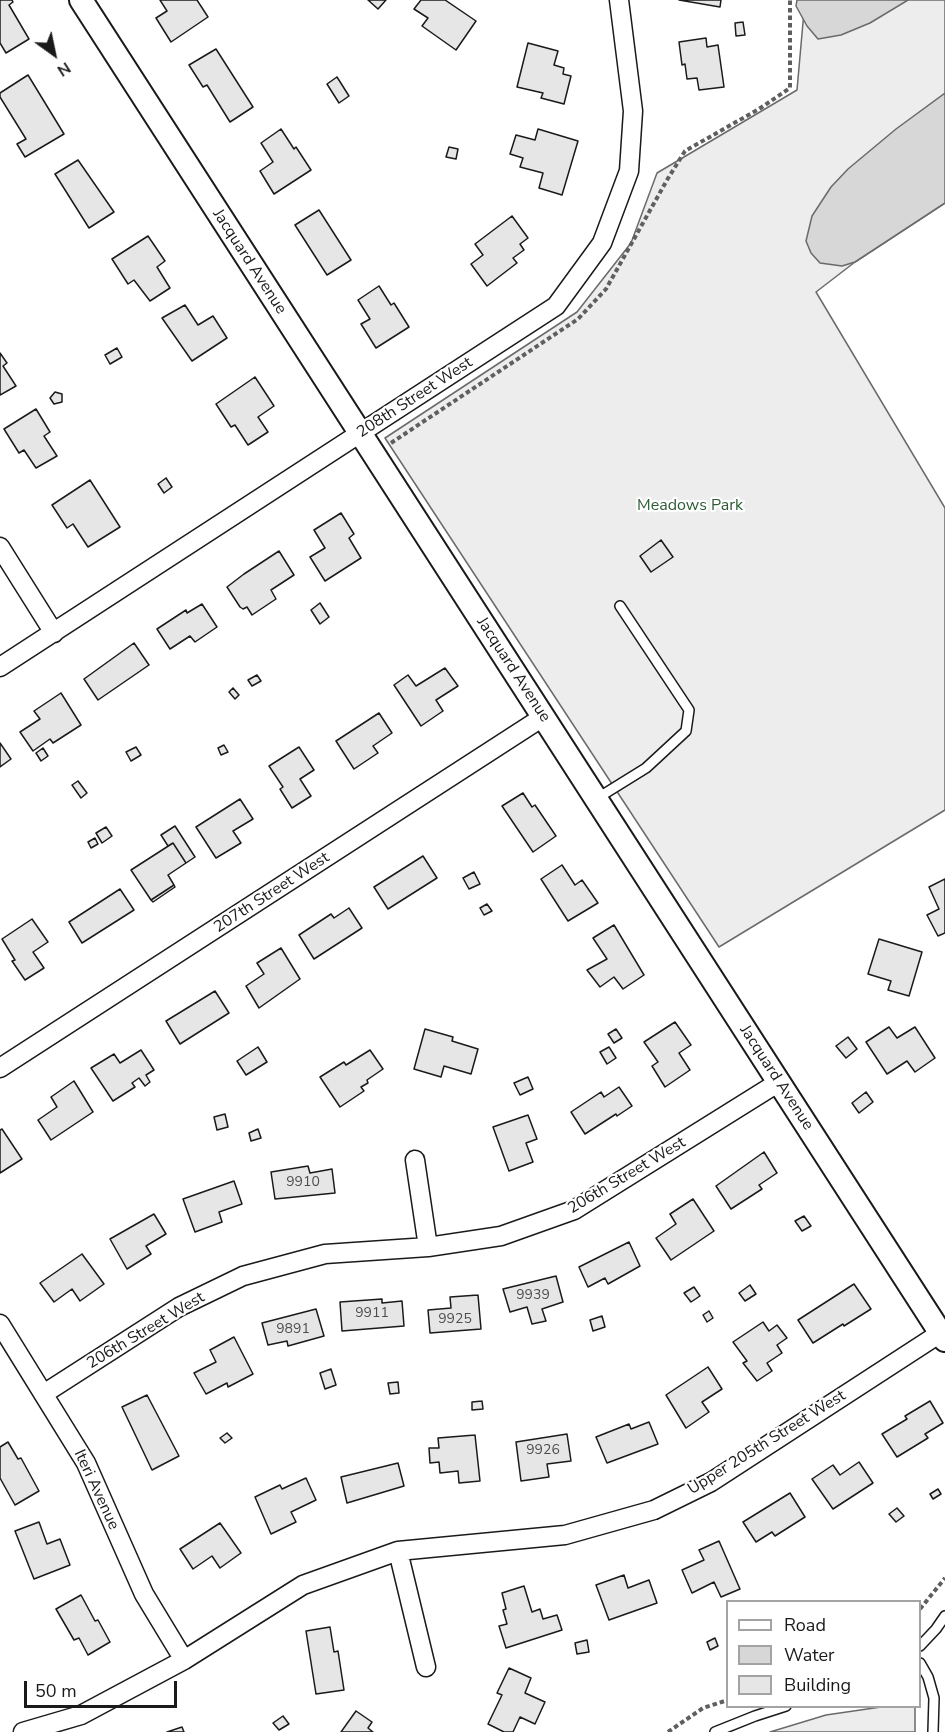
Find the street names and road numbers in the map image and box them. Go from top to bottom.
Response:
street label: Jacquard Avenue [208,206,290,318]
street label: 208th Street West [354,354,476,442]
street label: Jacquard Avenue [472,614,554,726]
street label: 207th Street West [211,849,333,937]
street label: Jacquard Avenue [735,1022,817,1134]
street label: 206th Street West [565,1133,689,1219]
street label: 206th Street West [84,1288,208,1374]
street label: Upper 205th Street West [685,1387,849,1499]
street label: Iteri Avenue [69,1447,123,1533]

